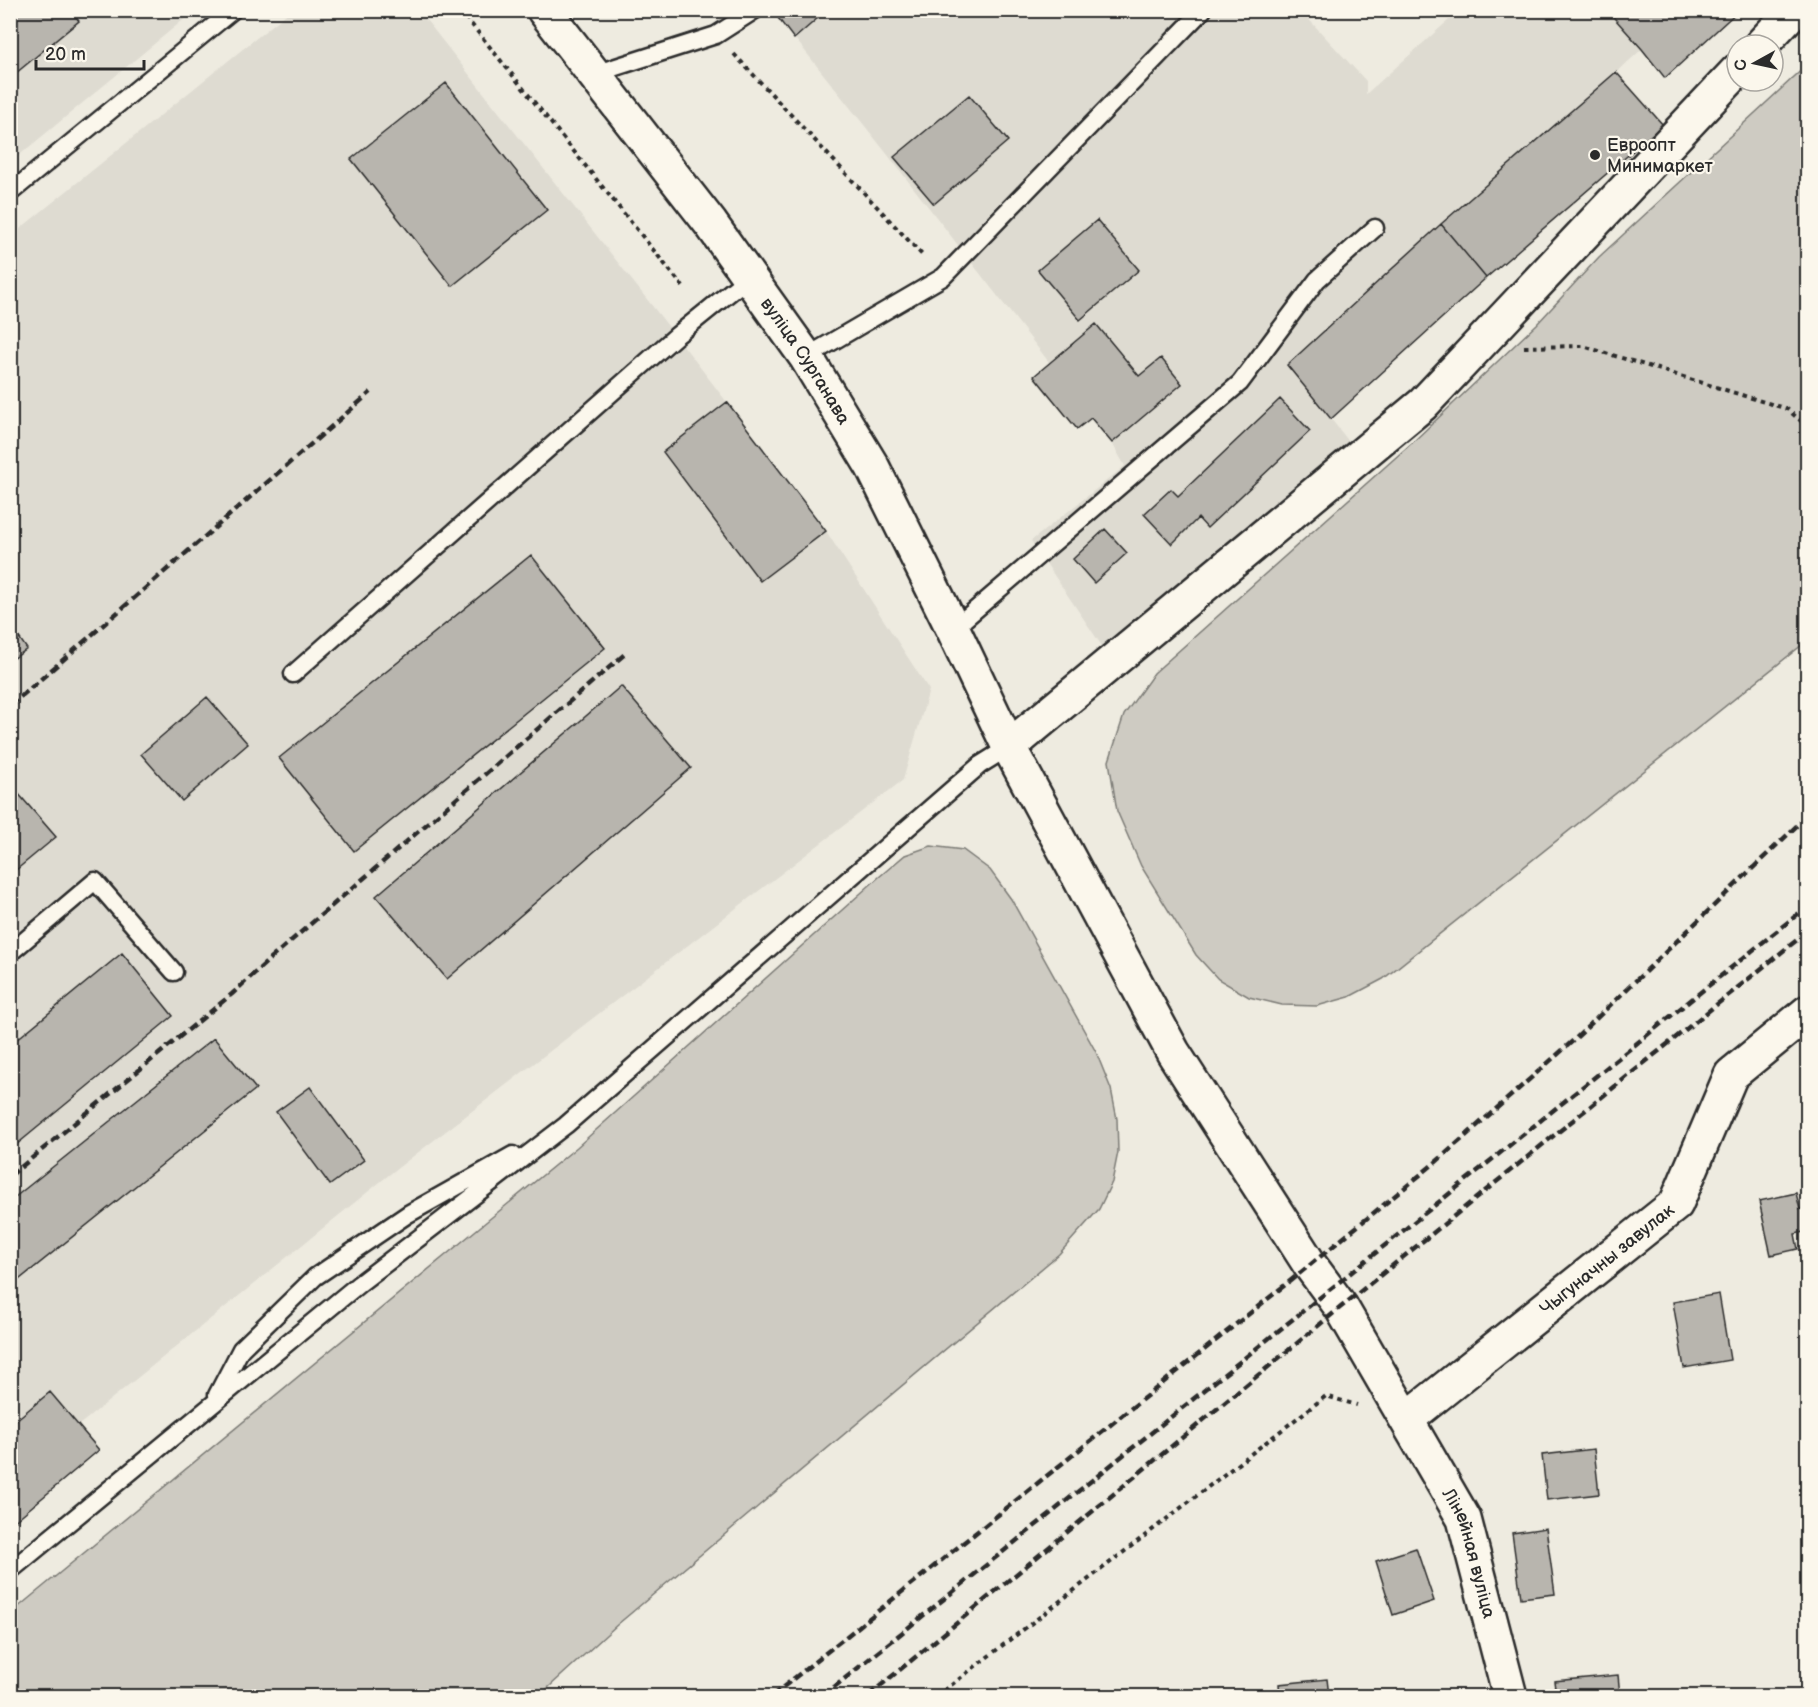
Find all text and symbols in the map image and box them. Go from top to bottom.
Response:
scale bar [36,33,144,71]
north arrow [1725,33,1785,93]
text: 20 m [45,44,86,65]
text: С [1731,58,1752,72]
place label: Евроопт Минимаркет [1607,135,1714,177]
marker: Евроопт Минимаркет [1588,148,1602,162]
street label: вуліца Сурганава [756,294,855,429]
street label: Чыгуначны завулак [1536,1199,1679,1320]
street label: Лінейная вуліца [1437,1484,1499,1621]

